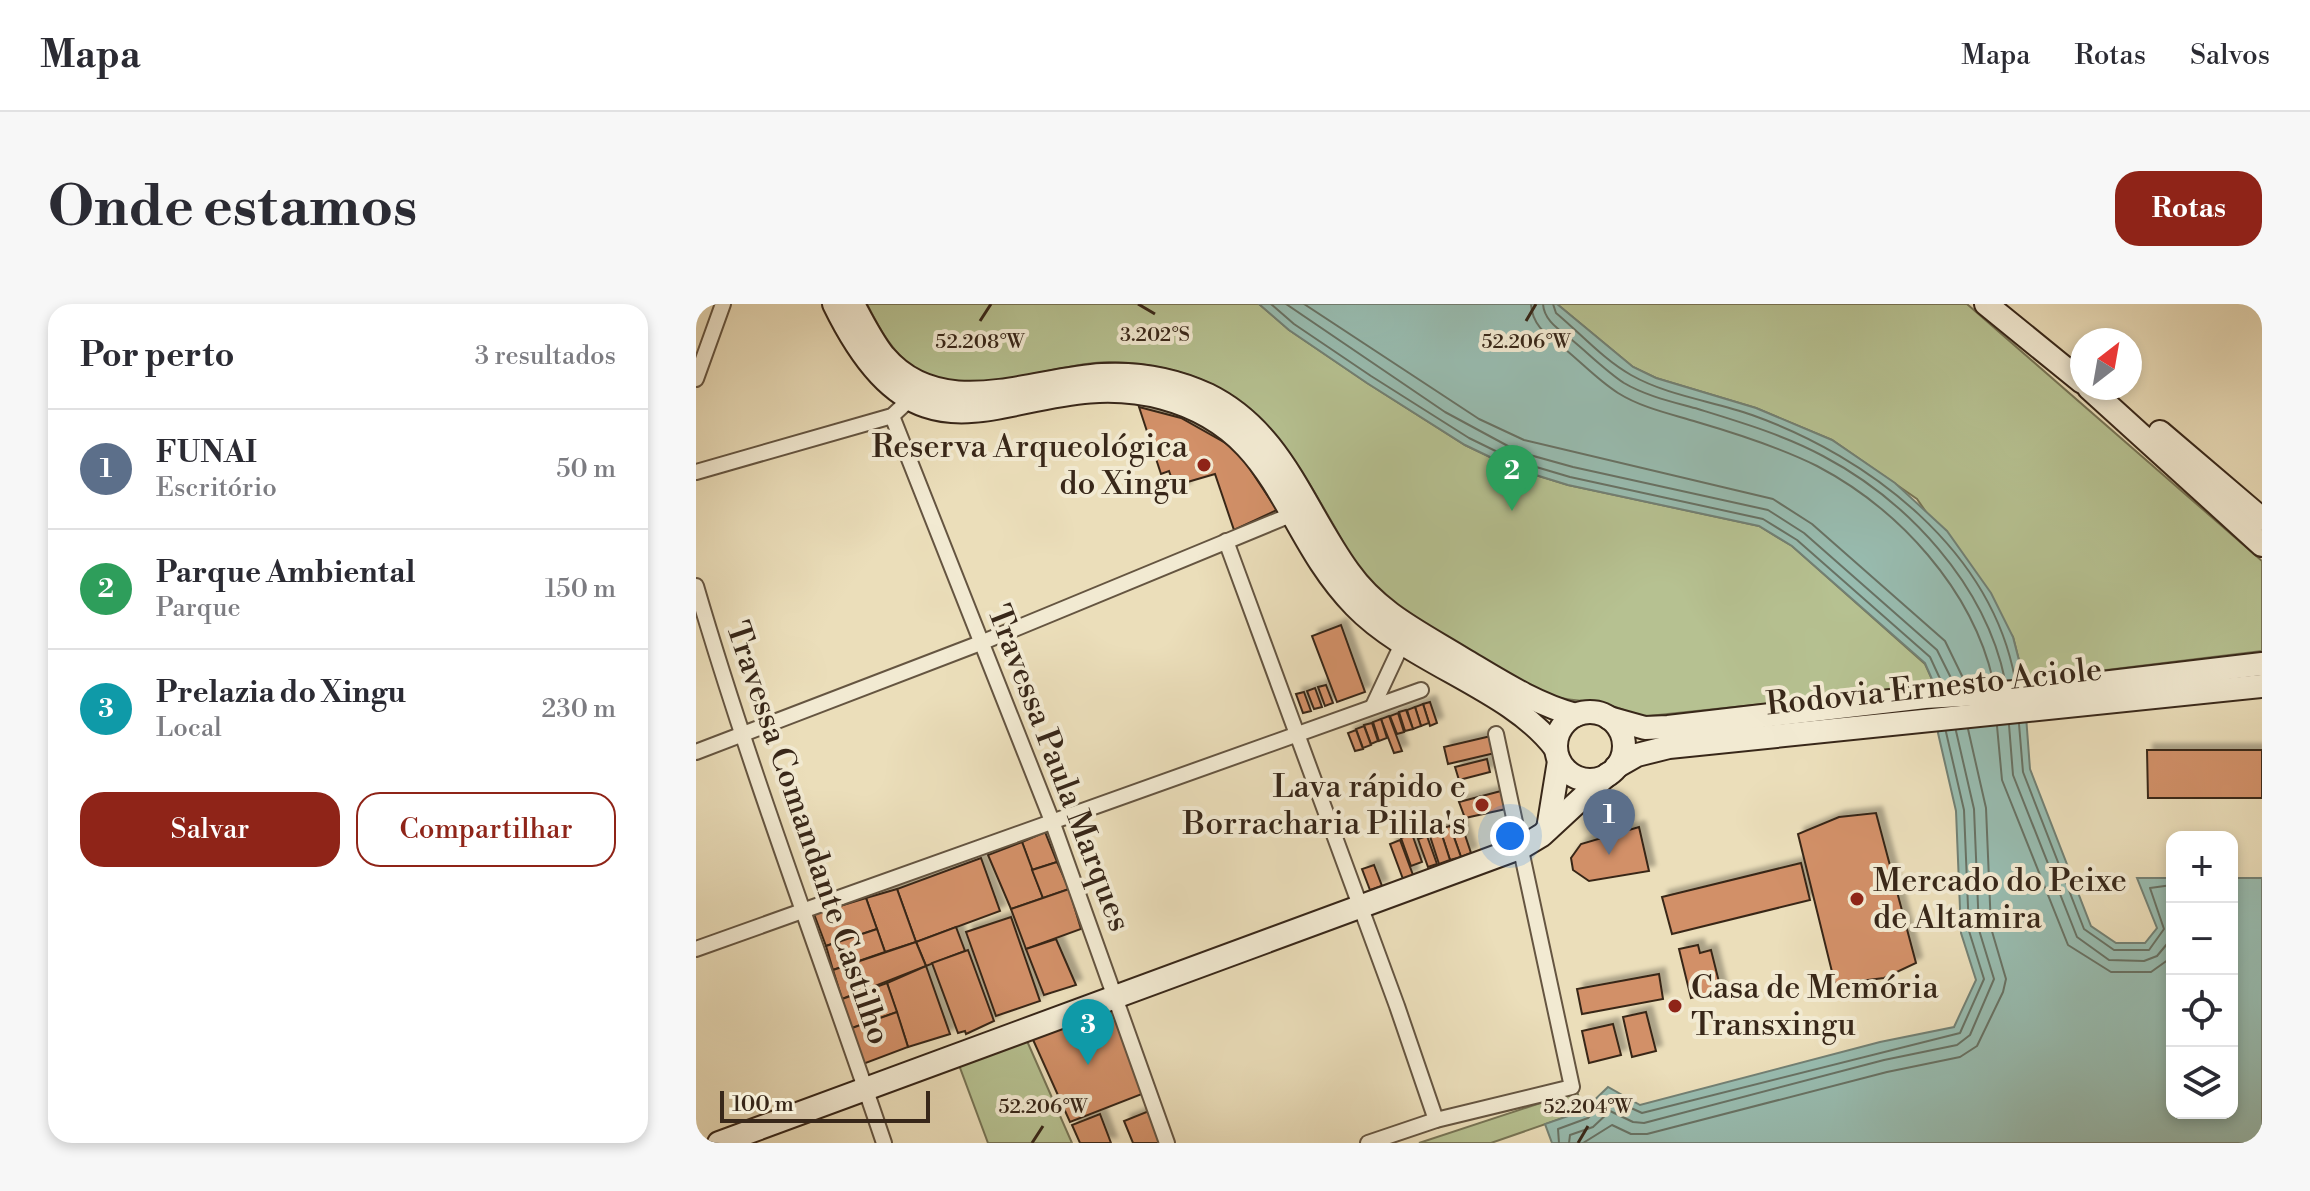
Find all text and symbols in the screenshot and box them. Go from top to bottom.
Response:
text: Mapa [40,32,140,79]
text: Mapa [1961,38,2031,73]
text: Rotas [2075,38,2146,73]
text: Salvos [2190,38,2270,73]
button: Rotas [2115,171,2262,246]
text: Onde estamos [48,173,417,243]
text: 3.202°S [1120,323,1190,348]
north arrow [2070,328,2142,400]
text: 52.208°W [935,330,1025,355]
text: 52.206°W [1481,330,1571,355]
text: Por perto [80,335,235,377]
text: 3 resultados [475,340,616,372]
place label: Reserva Arqueológica do Xingu [871,427,1189,504]
text: FUNAI [156,434,257,472]
pin: 2 [1486,445,1538,511]
text: 1 [100,453,112,485]
text: 50 m [556,453,616,485]
marker: Reserva Arqueológica do Xingu [1195,456,1213,474]
text: Escritório [156,472,277,504]
text: Parque Ambiental [156,554,415,592]
text: 2 [98,573,114,605]
text: 150 m [545,573,616,605]
text: Parque [156,592,241,624]
street label: Travessa Paula Marques [978,599,1140,937]
street label: Travessa Comandante Castilho [717,616,899,1050]
street label: Rodovia Ernesto Aciole [1764,649,2104,725]
text: Prelazia do Xingu [156,674,406,712]
text: 3 [98,693,114,725]
text: 230 m [541,693,616,725]
text: Local [156,712,222,744]
place label: Lava rápido e Borracharia Pilila's [1182,767,1466,844]
pin: 1 [1583,789,1635,855]
button: Salvar [80,792,340,867]
button: Compartilhar [356,792,616,867]
marker: Lava rápido e Borracharia Pilila's [1473,796,1491,814]
your location [1490,816,1530,856]
map controls [2166,831,2238,1119]
button: + [2166,831,2238,903]
place label: Mercado do Peixe de Altamira [1873,861,2127,938]
marker: Mercado do Peixe de Altamira [1848,890,1866,908]
button: − [2166,903,2238,975]
place label: Casa de Memória Transxingu [1691,968,1939,1045]
button: locate [2166,975,2238,1047]
marker: Casa de Memória Transxingu [1666,997,1684,1015]
pin: 3 [1062,999,1114,1065]
button: layers [2166,1047,2238,1119]
scale bar [720,1087,930,1123]
text: 100 m [732,1091,794,1118]
text: 52.206°W [998,1095,1088,1120]
text: 52.204°W [1544,1095,1633,1120]

